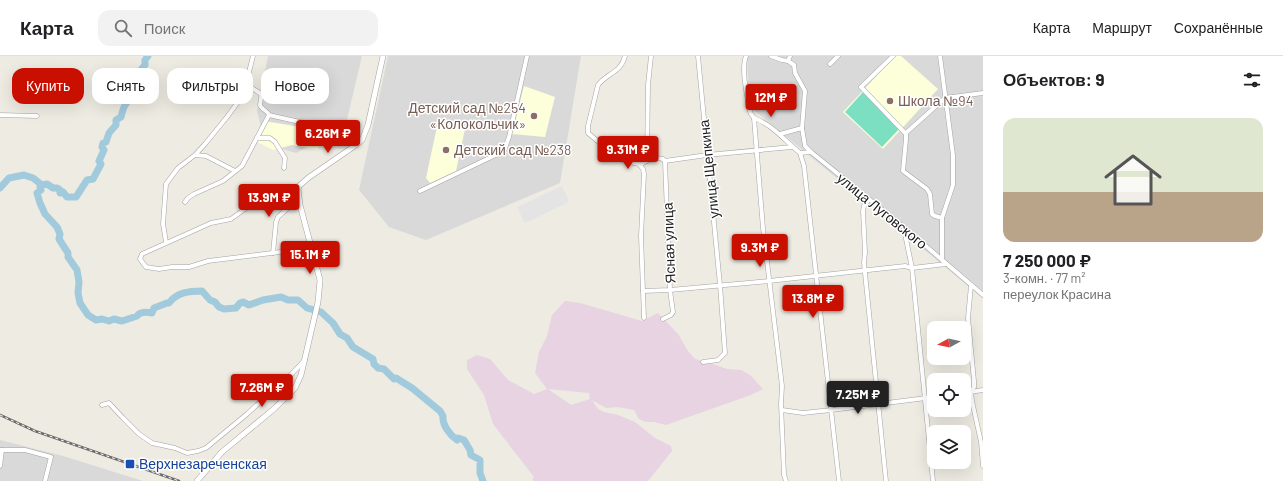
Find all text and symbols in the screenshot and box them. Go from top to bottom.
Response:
search box [98,10,378,46]
text: Карта [20,16,74,39]
icon: search [112,17,134,39]
text: Поиск [144,19,185,37]
text: Карта [1033,19,1070,36]
text: Маршрут [1092,19,1152,36]
text: Сохранённые [1174,19,1263,36]
chip: Купить [12,68,84,104]
chip: Снять [92,68,159,104]
chip: Фильтры [167,68,253,104]
chip: Новое [261,68,329,104]
text: Объектов: 9 [1003,69,1104,89]
icon: filters [1241,69,1263,91]
pin: 12M ₽ [743,84,799,118]
text: 12M ₽ [755,89,787,105]
place label: Школа №94 [898,92,973,109]
marker: Школа №94 [885,96,895,106]
place label: Детский сад №254 «Колокольчик» [408,99,526,132]
marker: Детский сад №254 «Колокольчик» [529,111,539,121]
street label: улица Щепкина [695,119,722,219]
pin: 6.26M ₽ [291,120,365,154]
text: 6.26M ₽ [305,125,351,141]
pin: 9.31M ₽ [591,136,665,170]
place label: Детский сад №238 [454,141,571,158]
text: 9.31M ₽ [606,141,650,157]
icon: home [1097,144,1169,216]
marker: Детский сад №238 [441,145,451,155]
street label: улица Луговского [834,169,931,252]
pin: 13.9M ₽ [232,184,306,218]
text: 13.9M ₽ [247,189,291,205]
street label: Ясная улица [659,202,678,284]
pin: 9.3M ₽ [727,234,793,268]
text: 9.3M ₽ [741,239,779,255]
pin: 15.1M ₽ [273,241,347,275]
text: 15.1M ₽ [290,246,330,262]
text: 7 250 000 ₽ [1003,250,1091,270]
text: 3-комн. · 77 m² [1003,270,1085,286]
pin: 13.8M ₽ [776,285,850,319]
text: переулок Красина [1003,286,1111,302]
text: 13.8M ₽ [791,290,835,306]
north arrow [927,321,971,365]
map controls [927,321,971,469]
button: locate [927,373,971,417]
pin: 7.26M ₽ [225,374,299,408]
text: 7.26M ₽ [240,379,284,395]
pin: 7.25M ₽ [821,381,895,415]
text: 7.25M ₽ [836,386,880,402]
button: layers [927,425,971,469]
place label: Верхнезареченская [139,455,267,472]
marker: Верхнезареченская [124,458,136,470]

